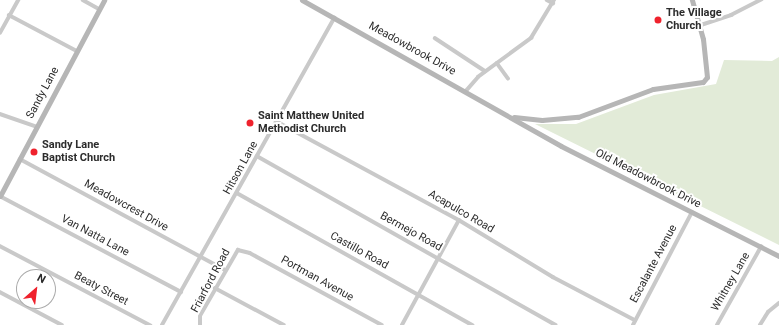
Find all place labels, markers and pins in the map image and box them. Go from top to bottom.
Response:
place label: The Village Church [666,7,722,33]
marker: The Village Church [653,15,663,25]
place label: Saint Matthew United Methodist Church [258,110,364,136]
marker: Saint Matthew United Methodist Church [245,118,255,128]
place label: Sandy Lane Baptist Church [42,139,115,165]
marker: Sandy Lane Baptist Church [29,147,39,157]

